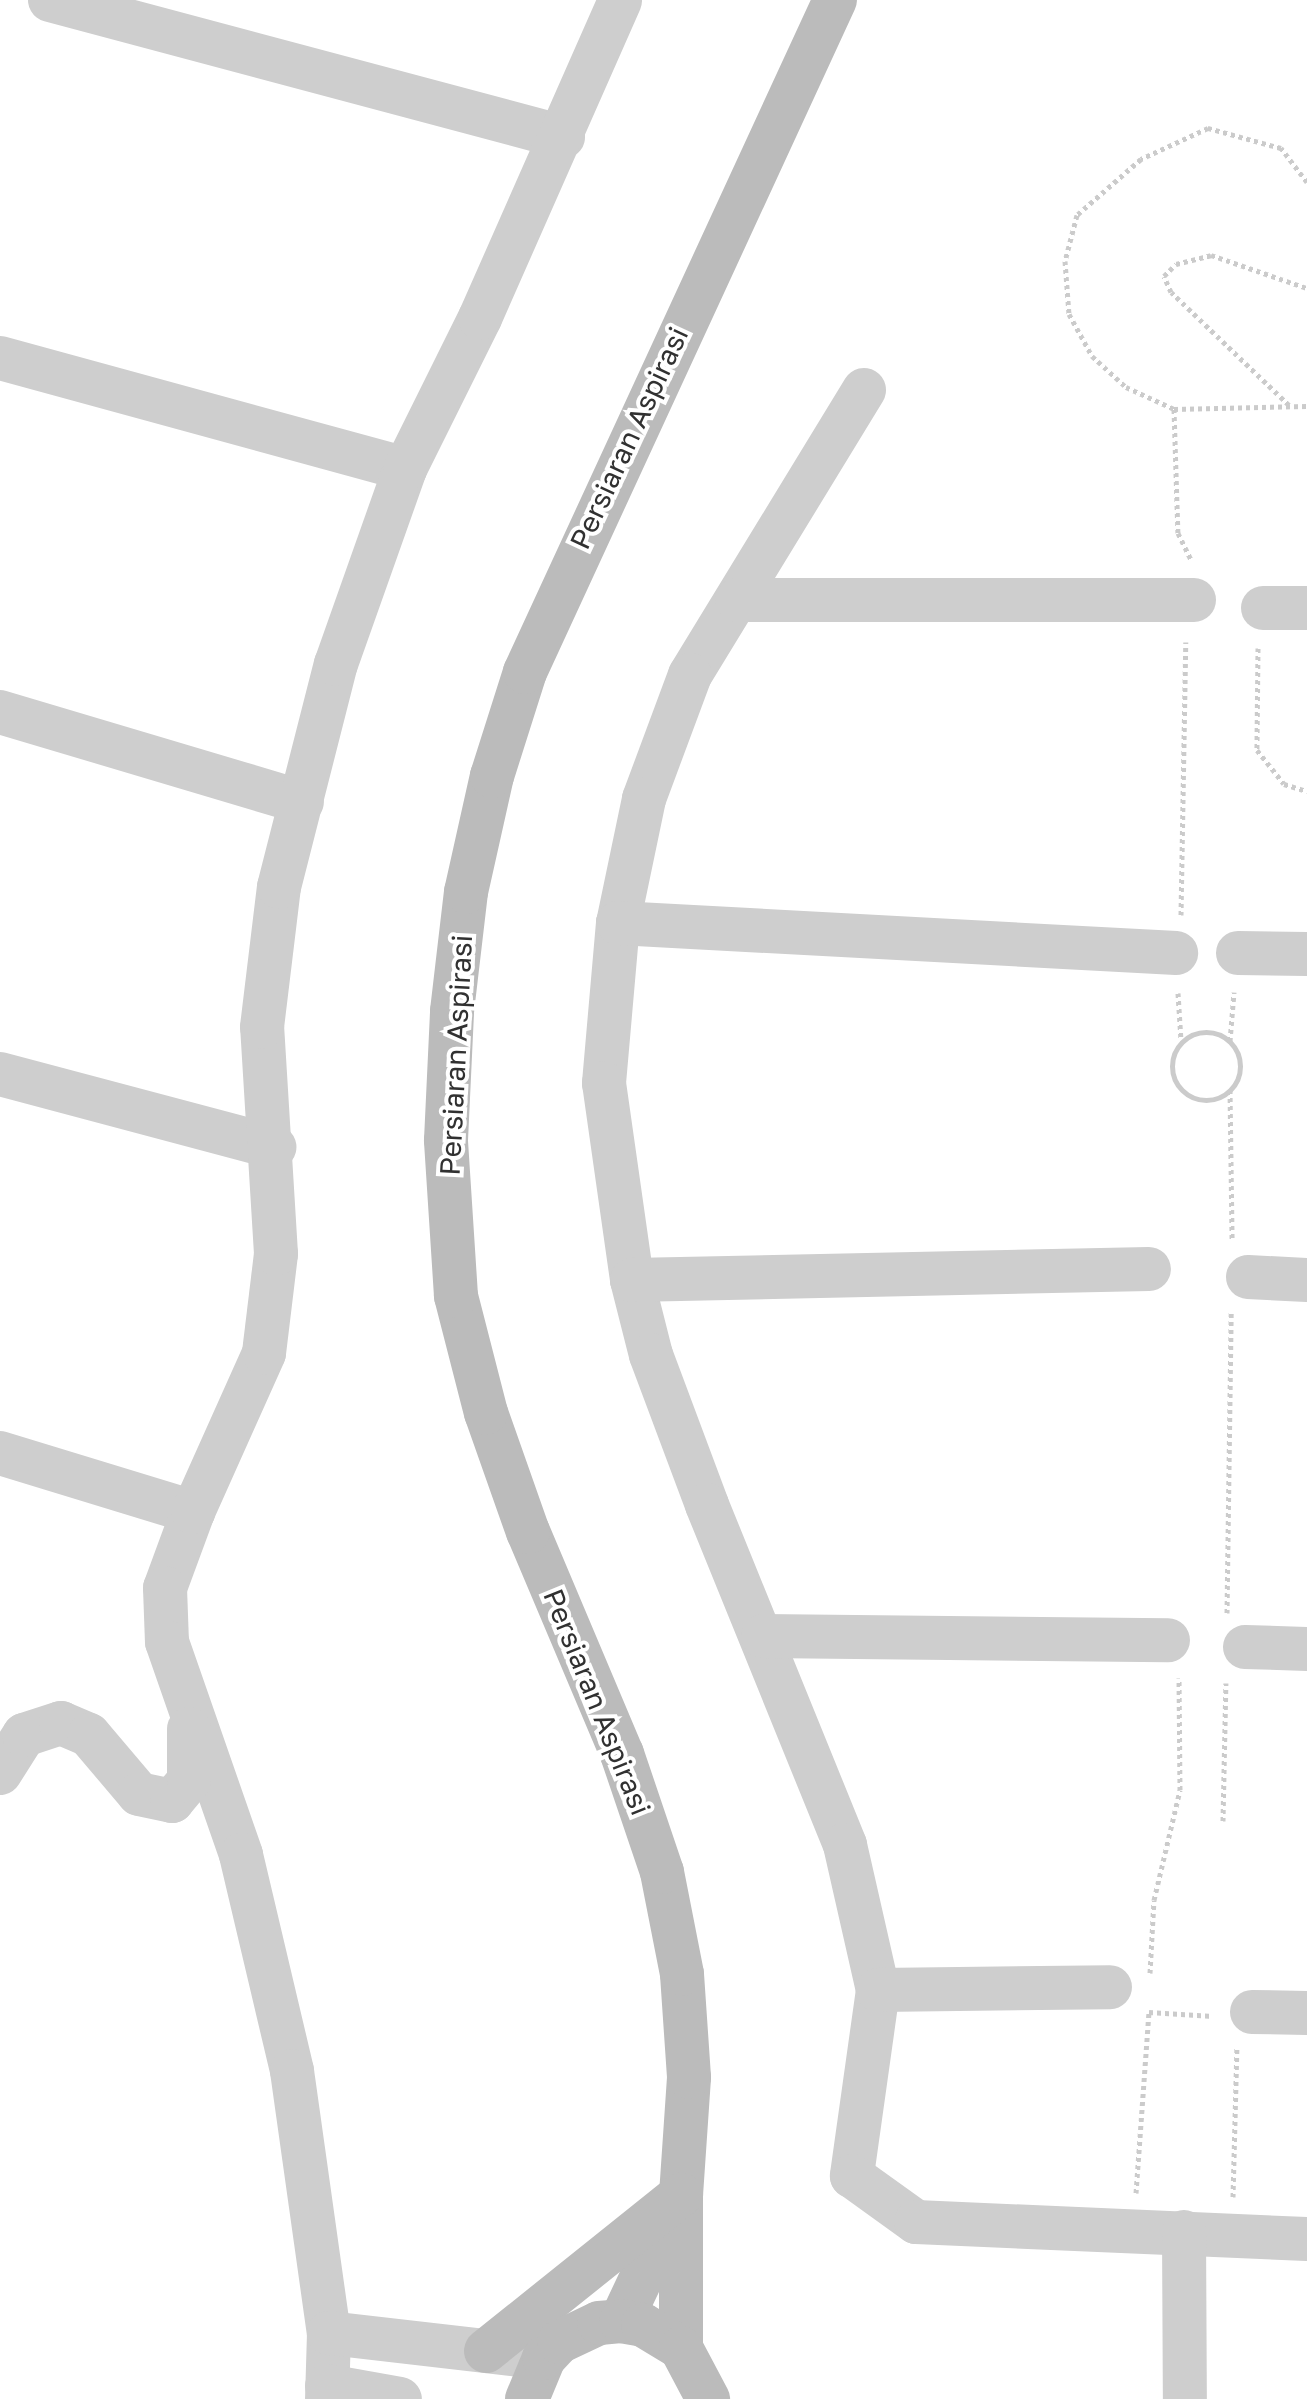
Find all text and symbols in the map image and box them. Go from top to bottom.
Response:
street label: Persiaran Aspirasi [563,322,695,554]
street label: Persiaran Aspirasi [433,934,479,1176]
street label: Persiaran Aspirasi [536,1584,658,1820]

